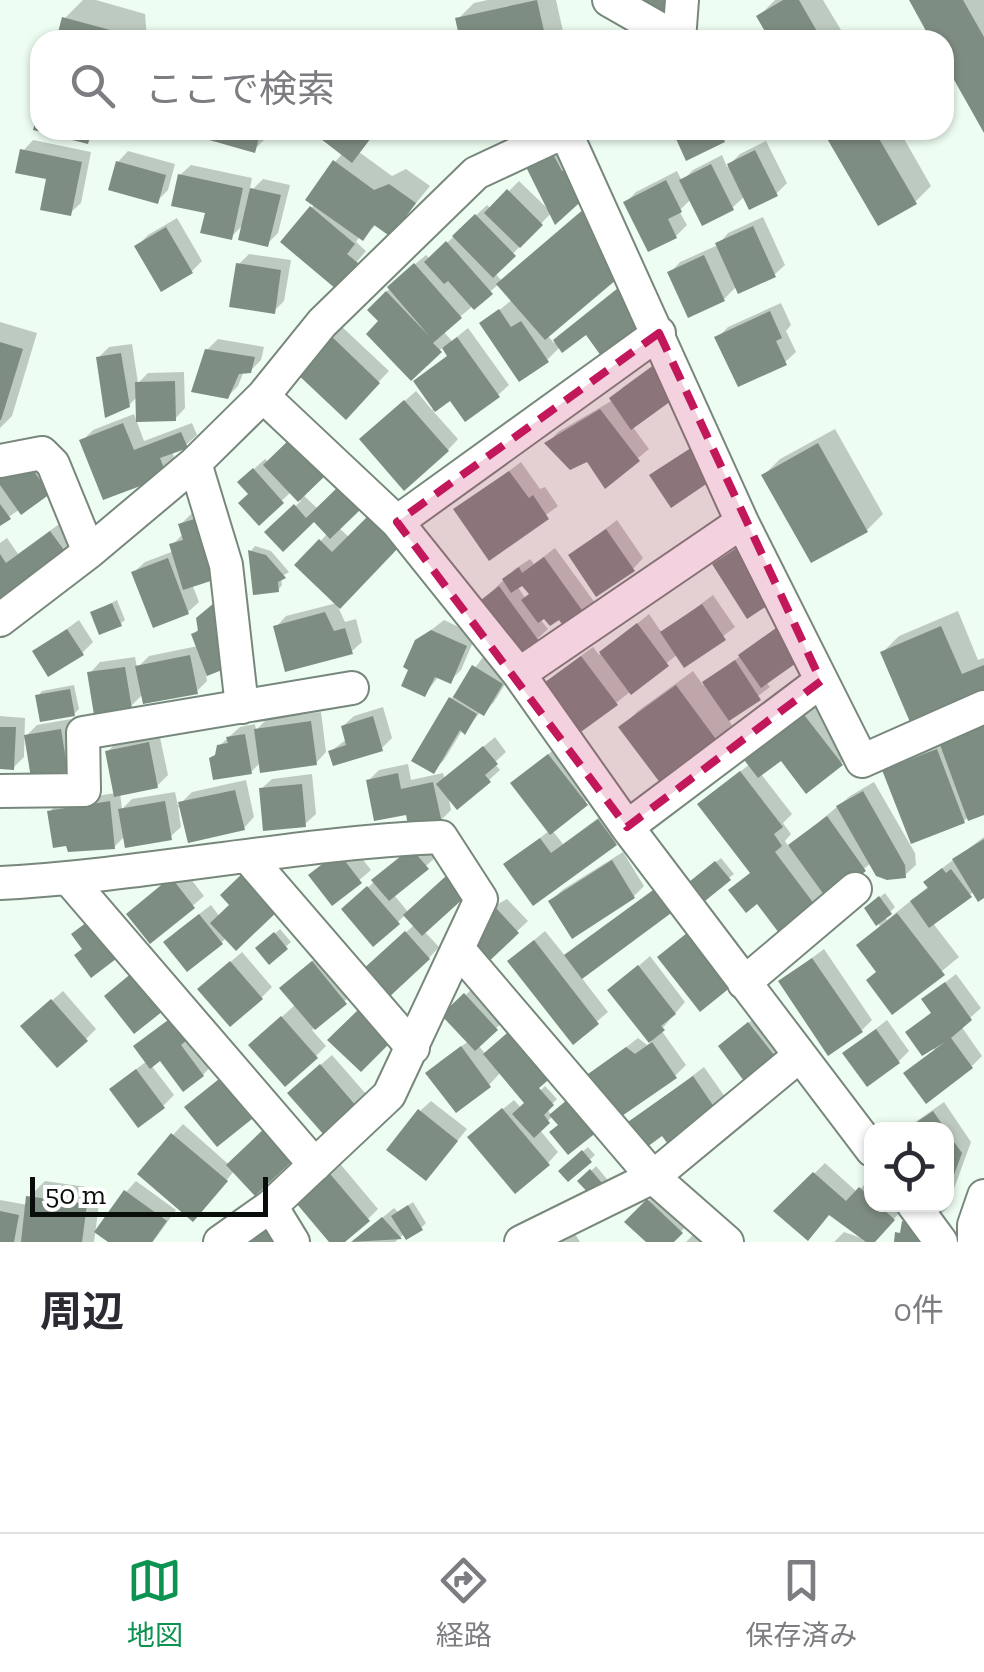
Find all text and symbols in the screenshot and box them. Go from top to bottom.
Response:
search box [30,30,954,140]
icon: search [65,58,120,113]
text: ここで検索 [145,66,335,112]
map controls [864,1122,954,1212]
button: locate [864,1122,954,1212]
scale bar [30,1172,268,1216]
text: 50 m [45,1178,106,1211]
text: 周辺 [40,1286,124,1337]
text: 0件 [894,1291,944,1329]
tab: 地図 [127,1553,183,1653]
tab: 経路 [436,1553,492,1653]
tab: 保存済み [745,1553,857,1653]

